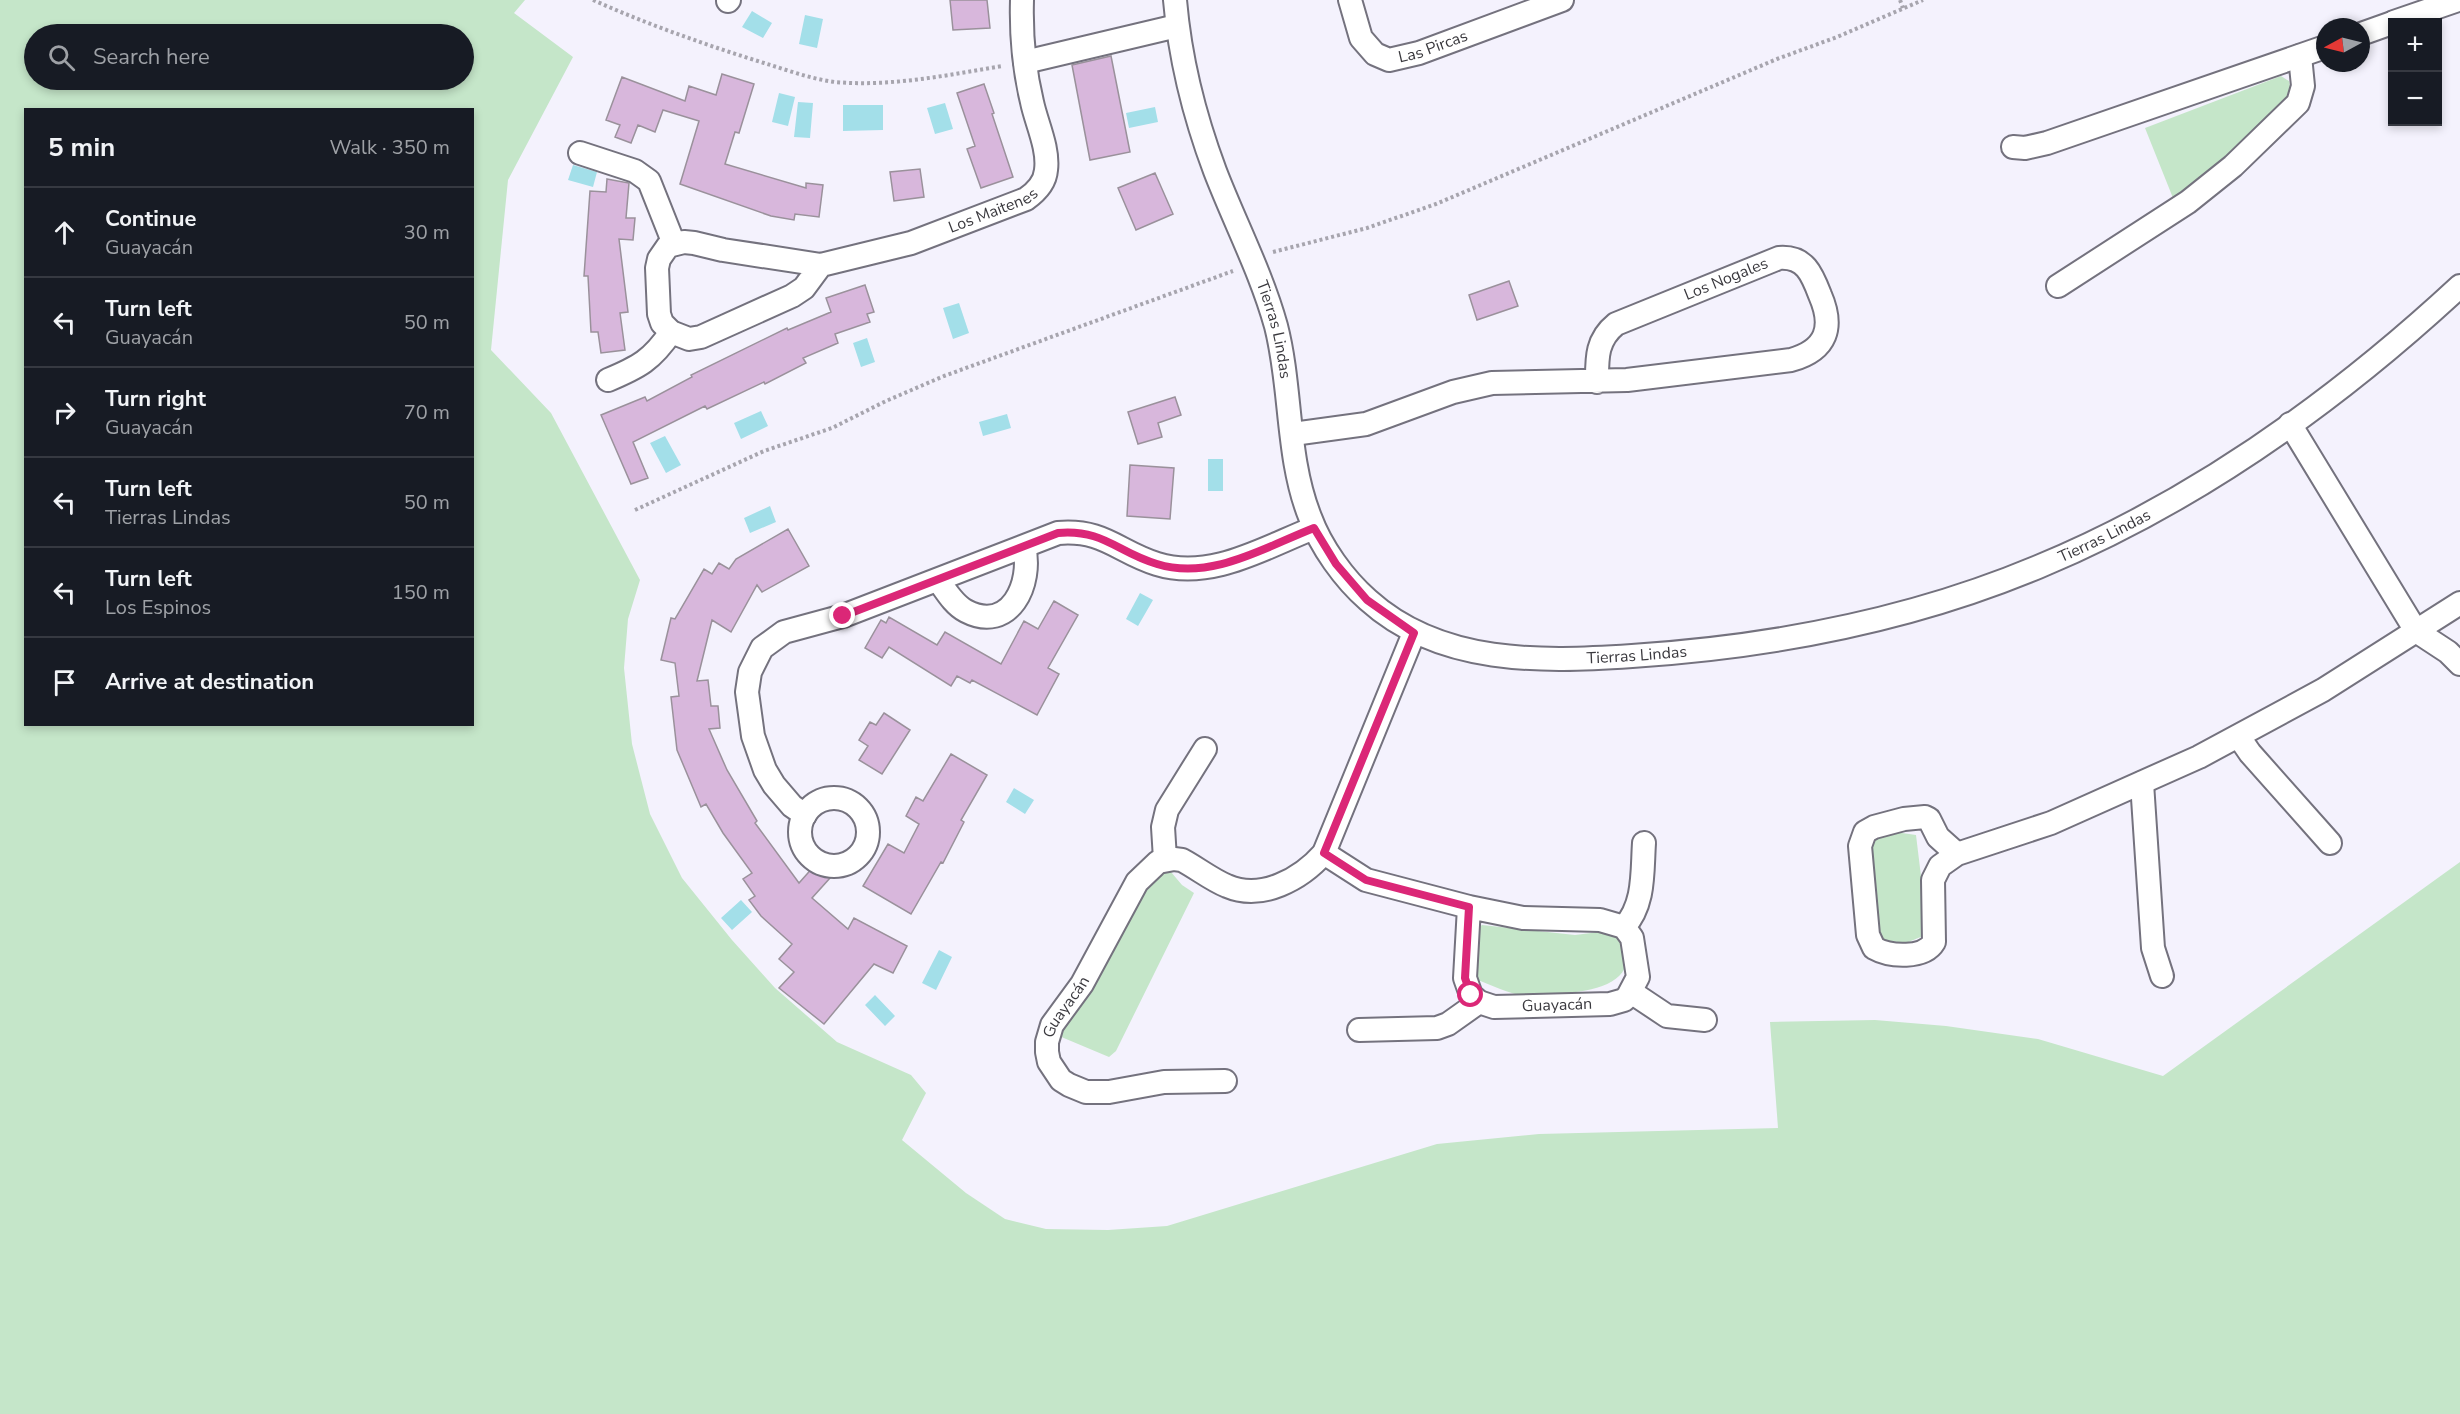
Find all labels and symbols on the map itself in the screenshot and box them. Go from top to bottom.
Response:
north arrow [2316,18,2370,72]
street label: Las Pircas [1396,25,1471,68]
street label: Los Maitenes [945,183,1043,239]
street label: Los Nogales [1681,252,1771,306]
street label: Tierras Lindas [1251,277,1296,380]
street label: Tierras Lindas [2055,504,2155,568]
route end [829,602,855,628]
street label: Tierras Lindas [1586,641,1688,669]
street label: Guayacán [1038,972,1095,1040]
route start [1457,981,1483,1007]
street label: Guayacán [1521,993,1593,1017]

